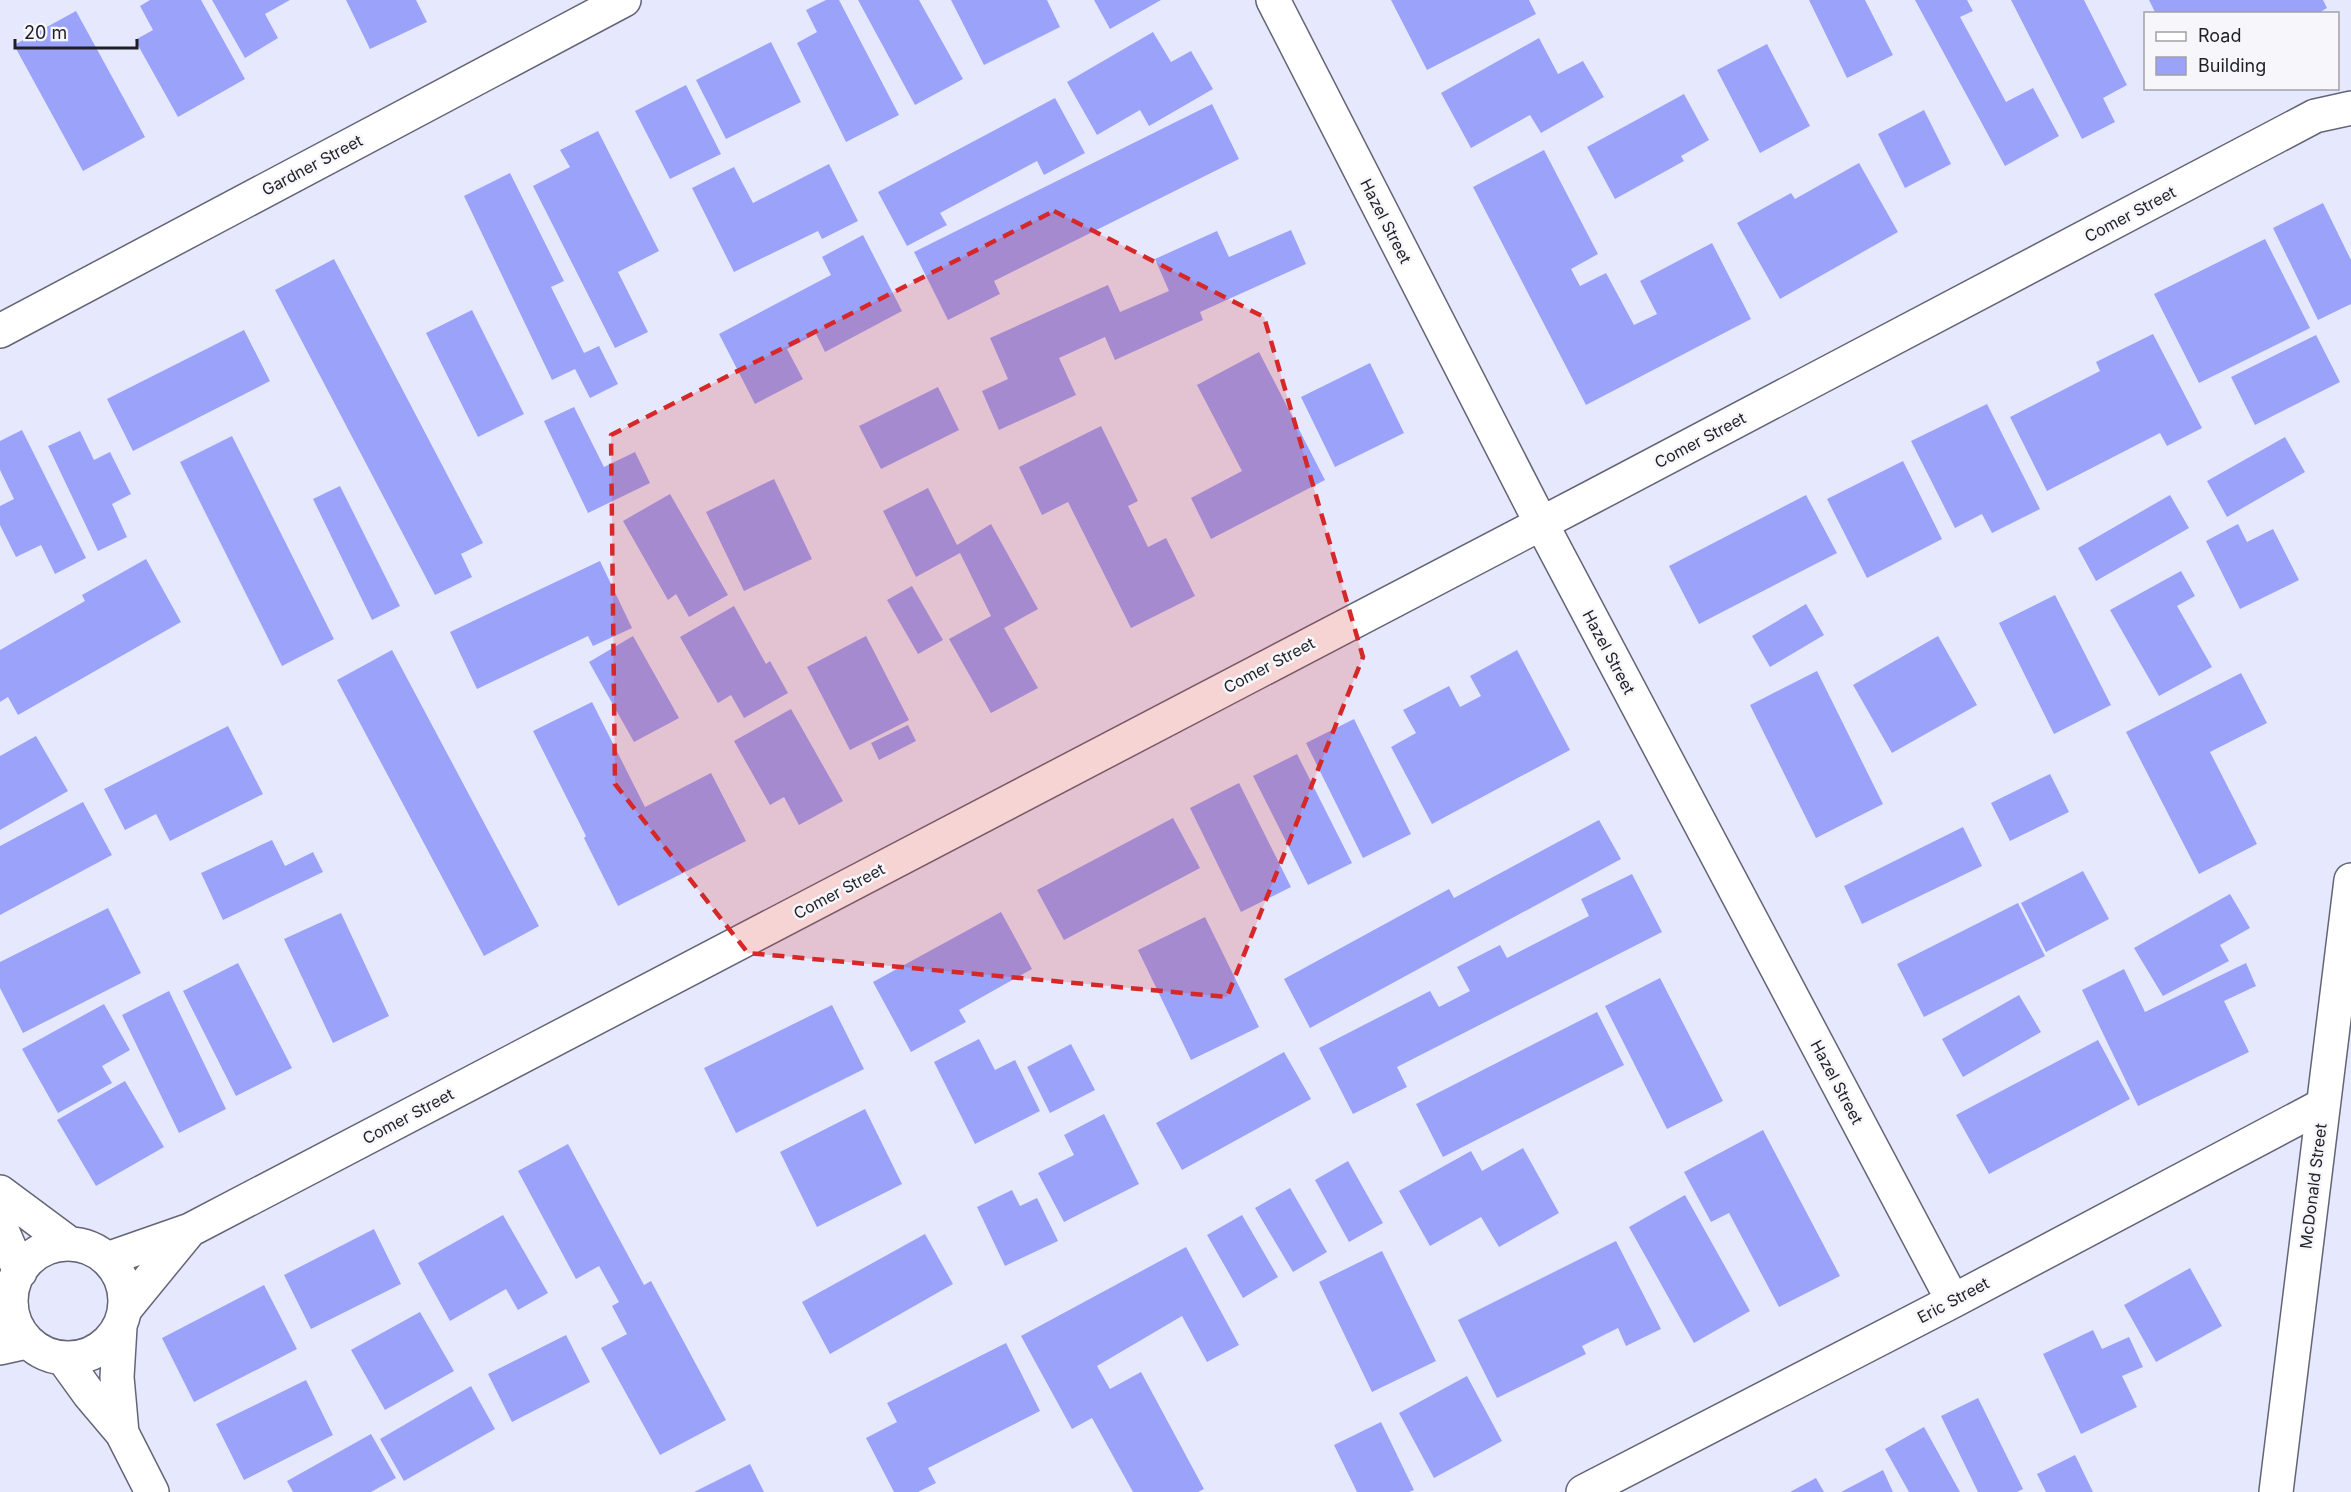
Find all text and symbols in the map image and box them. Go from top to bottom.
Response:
scale bar [15,12,136,50]
legend [2144,12,2339,90]
text: 20 m [24,22,67,43]
text: Road [2198,25,2241,46]
text: Building [2198,55,2266,76]
street label: Gardner Street [258,130,366,200]
street label: Hazel Street [1356,175,1416,267]
street label: Comer Street [2081,182,2179,246]
street label: Comer Street [1651,408,1749,472]
street label: Hazel Street [1578,607,1640,697]
street label: Comer Street [1220,633,1318,697]
street label: Comer Street [790,859,888,923]
street label: Hazel Street [1806,1037,1868,1127]
street label: Comer Street [359,1084,457,1148]
street label: McDonald Street [2295,1122,2331,1250]
street label: Eric Street [1914,1273,1992,1327]

